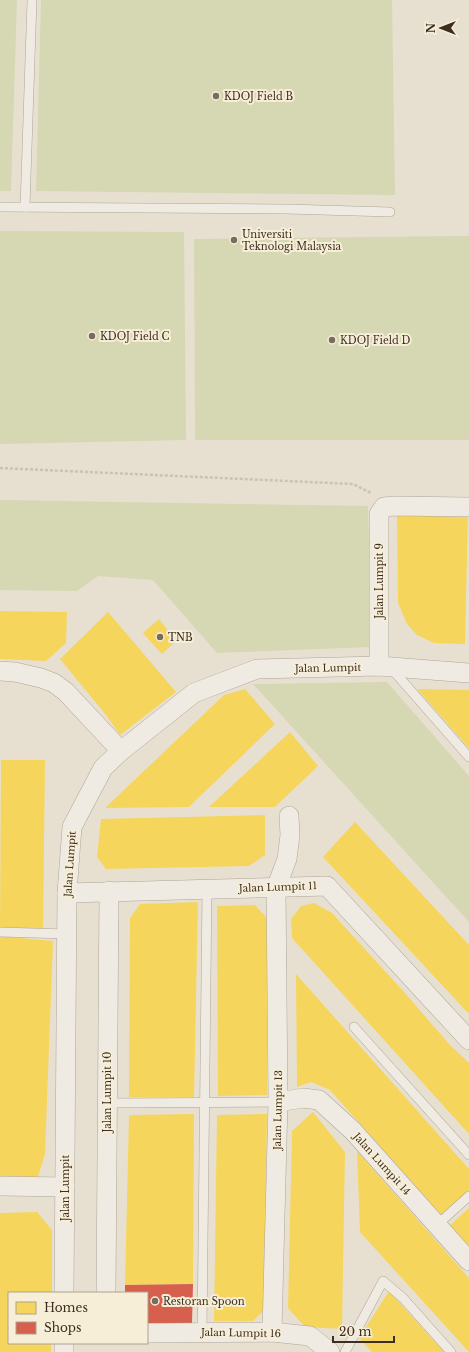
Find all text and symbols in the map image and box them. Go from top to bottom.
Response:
north arrow [421,8,461,48]
text: N [424,22,438,33]
place label: KDOJ Field B [224,90,293,103]
marker: KDOJ Field B [211,91,221,101]
place label: Universiti Teknologi Malaysia [242,228,342,253]
marker: Universiti Teknologi Malaysia [229,235,239,245]
place label: KDOJ Field C [100,330,170,343]
marker: KDOJ Field C [87,331,97,341]
place label: KDOJ Field D [340,334,410,347]
marker: KDOJ Field D [327,335,337,345]
street label: Jalan Lumpit 9 [373,543,386,621]
place label: TNB [168,631,193,644]
marker: TNB [155,632,165,642]
street label: Jalan Lumpit [293,661,362,675]
street label: Jalan Lumpit [61,830,79,900]
street label: Jalan Lumpit 11 [237,879,317,895]
street label: Jalan Lumpit 10 [101,1052,114,1134]
street label: Jalan Lumpit 13 [271,1070,285,1152]
street label: Jalan Lumpit 14 [349,1129,414,1198]
street label: Jalan Lumpit [59,1155,72,1223]
legend [8,1292,148,1344]
place label: Restoran Spoon [163,1295,245,1308]
marker: Restoran Spoon [150,1296,160,1306]
text: Homes [44,1300,88,1315]
scale bar [333,1318,394,1344]
text: Shops [44,1320,81,1335]
text: 20 m [339,1324,371,1339]
street label: Jalan Lumpit 16 [199,1326,281,1340]

